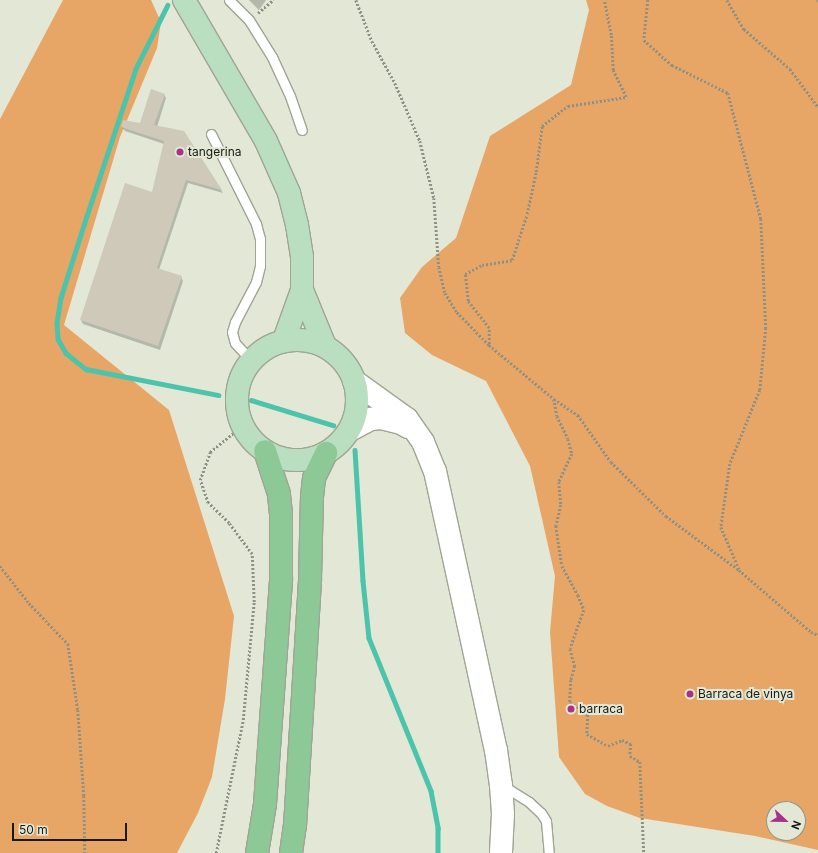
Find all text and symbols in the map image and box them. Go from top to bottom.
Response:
place label: tangerina [188,145,242,159]
marker: tangerina [175,147,185,157]
place label: Barraca de vinya [698,687,793,701]
marker: Barraca de vinya [685,689,695,699]
place label: barraca [579,702,623,716]
marker: barraca [566,704,576,714]
north arrow [766,801,806,841]
scale bar [14,815,129,841]
text: N [788,819,804,832]
text: 50 m [19,822,48,837]

